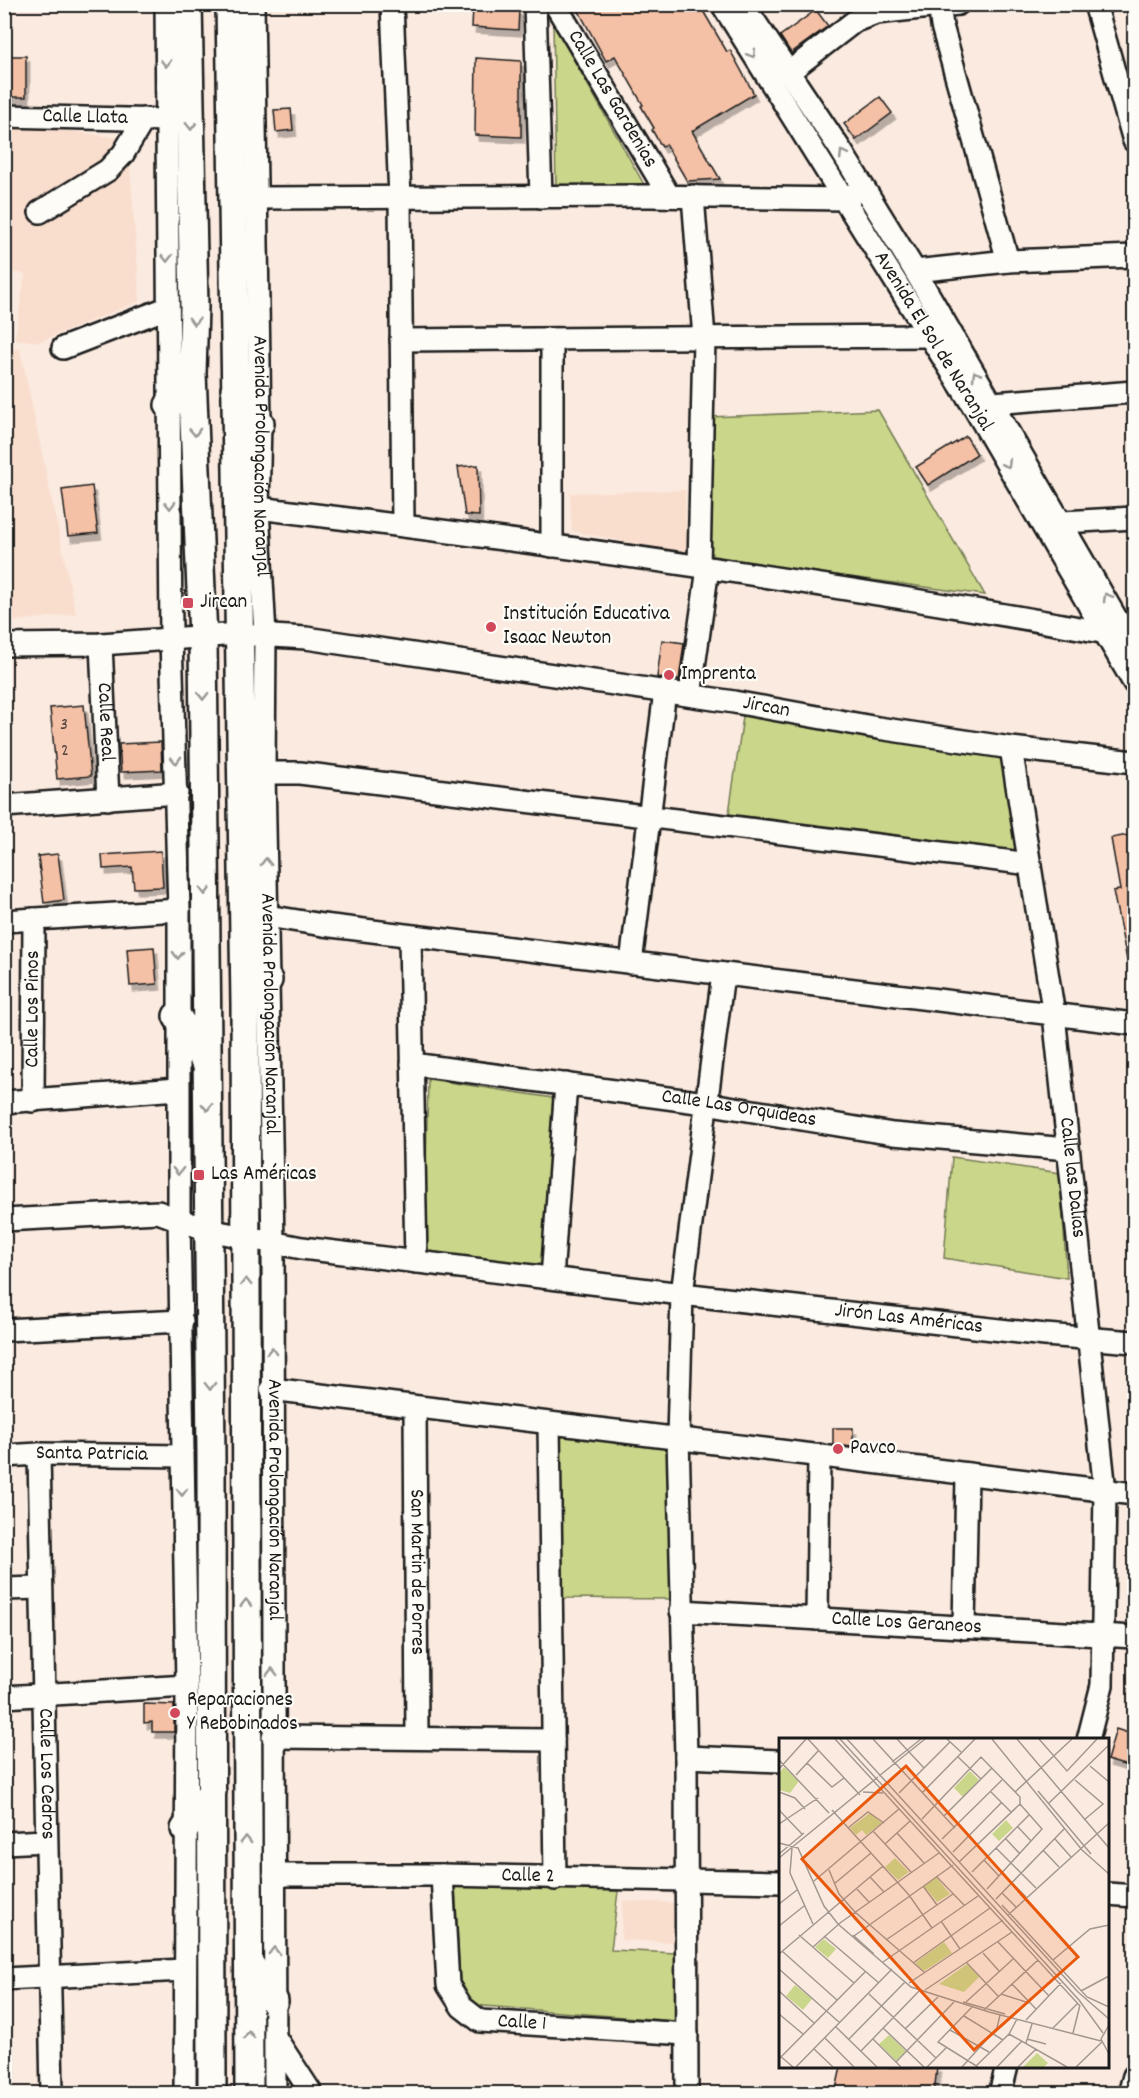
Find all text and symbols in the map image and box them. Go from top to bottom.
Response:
street label: Calle Las Gardenias [559,25,664,174]
one-way arrow [745,48,756,59]
one-way arrow [160,58,172,67]
street label: Calle Llata [42,102,129,134]
one-way arrow [185,121,197,130]
one-way arrow [839,150,851,160]
street label: Avenida El Sol de Naranjal [865,246,1000,437]
one-way arrow [161,253,173,262]
one-way arrow [187,316,200,325]
street label: Avenida Prolongación Naranjal [243,335,277,577]
one-way arrow [972,371,984,381]
one-way arrow [188,427,201,436]
one-way arrow [1000,457,1011,468]
one-way arrow [164,501,176,510]
place label: Jircan [200,588,247,618]
one-way arrow [1102,593,1114,604]
marker: Jircan [181,596,195,610]
place label: Institución Educativa Isaac Newton [503,600,671,654]
marker: Institución Educativa Isaac Newton [484,620,498,634]
place label: Imprenta [681,660,757,690]
marker: Imprenta [662,668,676,682]
street label: Calle Real [88,682,121,762]
street label: Jircan [740,689,792,727]
one-way arrow [197,692,210,701]
house number: 3 [60,713,68,738]
house number: 2 [61,739,69,764]
one-way arrow [170,755,182,764]
one-way arrow [260,858,273,867]
one-way arrow [199,887,211,896]
street label: Avenida Prolongación Naranjal [251,893,286,1135]
street label: Calle Los Pinos [18,950,49,1068]
one-way arrow [172,950,184,959]
street label: Calle Las Orquídeas [660,1082,819,1136]
one-way arrow [201,1103,213,1112]
street label: Calle las Dalias [1050,1116,1093,1239]
place label: Las Américas [211,1160,317,1190]
one-way arrow [172,1166,184,1175]
marker: Las Américas [192,1168,206,1182]
one-way arrow [239,1278,252,1287]
street label: Jirón Las Américas [833,1296,984,1343]
one-way arrow [266,1347,278,1356]
street label: Avenida Prolongación Naranjal [258,1379,289,1620]
one-way arrow [204,1382,216,1391]
place label: Pavco [850,1434,896,1464]
street label: Santa Patricia [36,1439,149,1471]
marker: Pavco [831,1442,845,1456]
one-way arrow [176,1487,189,1496]
street label: San Martin de Porres [400,1489,432,1655]
one-way arrow [240,1599,252,1608]
street label: Calle Los Geraneos [831,1605,983,1643]
one-way arrow [266,1668,279,1677]
place label: Reparaciones Y Rebobinados [187,1686,298,1740]
marker: Reparaciones Y Rebobinados [168,1706,182,1720]
street label: Calle Los Cedros [29,1708,62,1840]
inset map [779,1738,1109,2068]
one-way arrow [240,1836,252,1845]
street label: Calle 2 [501,1861,555,1892]
one-way arrow [268,1947,280,1956]
street label: Calle 1 [497,2007,547,2040]
one-way arrow [243,2031,255,2040]

